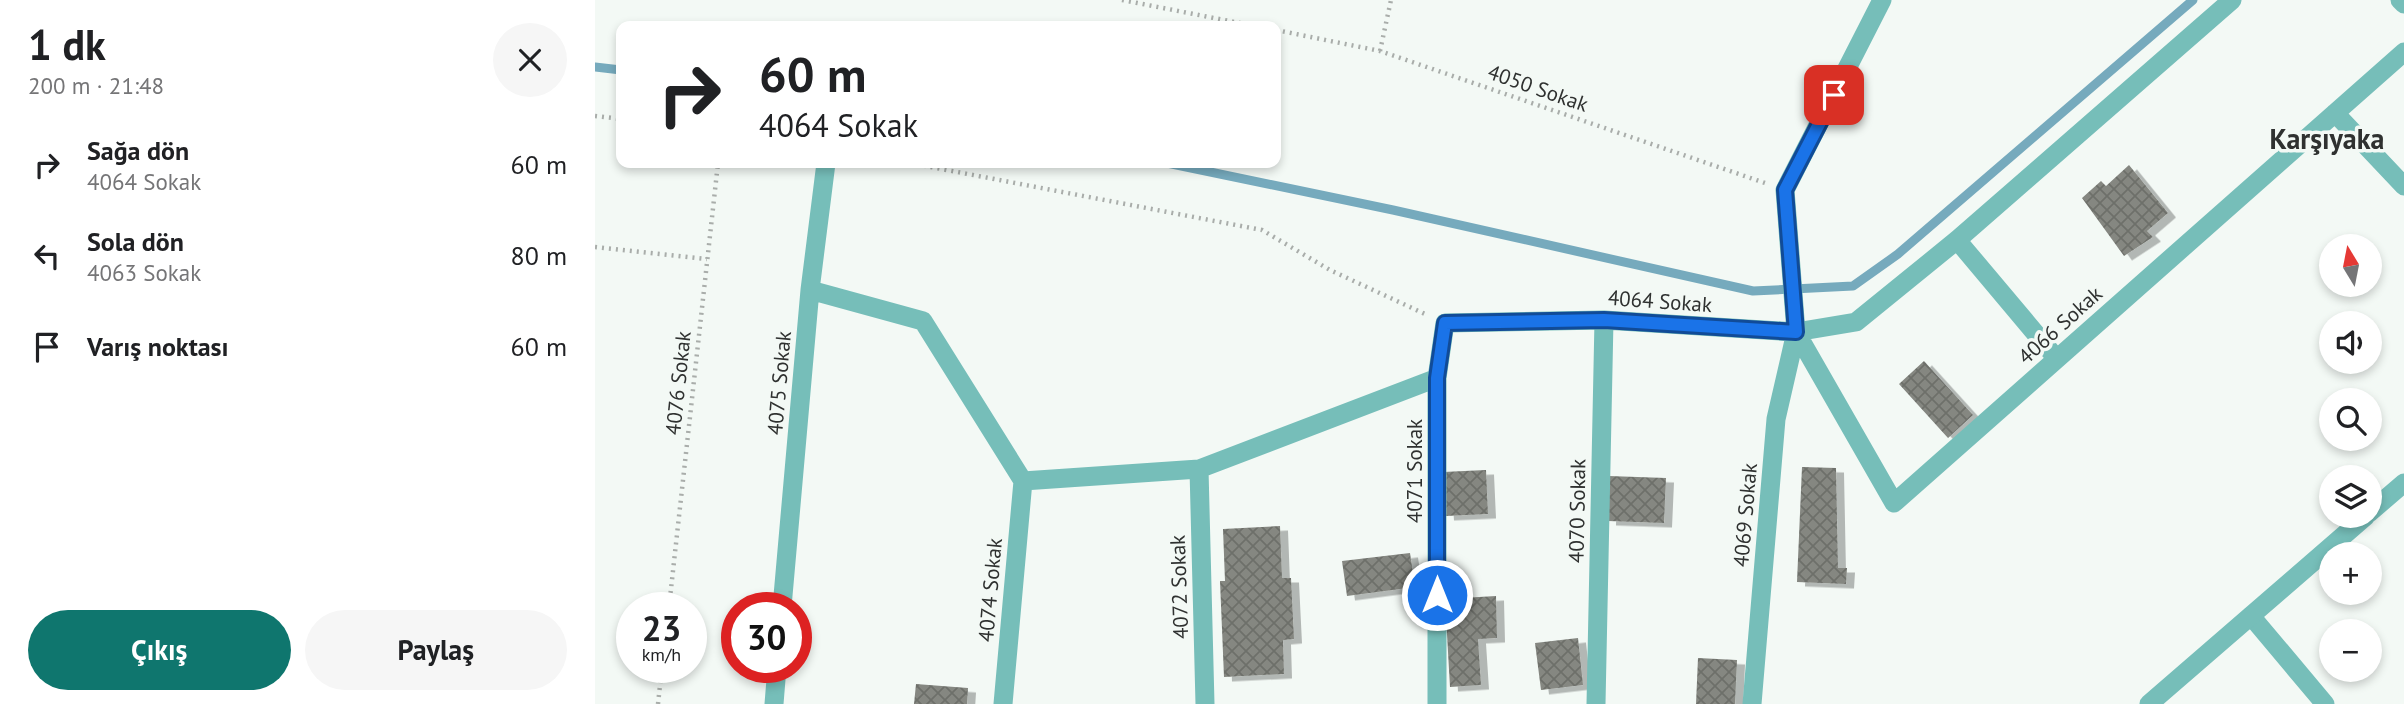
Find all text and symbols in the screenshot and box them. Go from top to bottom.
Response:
text: 1 dk [28,17,106,72]
button: close [493,23,567,97]
text: 60 m [759,42,866,106]
icon: right [644,49,735,140]
street label: 4050 Sokak [1484,58,1592,118]
pin [1804,65,1864,125]
text: 200 m · 21:48 [28,71,164,100]
icon: arrive [1815,76,1853,114]
text: 4064 Sokak [759,104,918,146]
district label: Karşıyaka [2270,120,2384,157]
text: Sağa dön [87,134,189,167]
icon: right [28,146,66,184]
text: 60 m [511,148,567,181]
text: 4064 Sokak [87,167,201,196]
text: Sola dön [87,225,184,258]
north arrow [2319,234,2382,298]
map controls [2319,234,2382,682]
icon: left [28,237,66,275]
text: 80 m [511,239,567,272]
text: 4063 Sokak [87,258,201,287]
street label: 4066 Sokak [2012,280,2108,370]
street label: 4064 Sokak [1607,284,1713,318]
button: sound [2319,311,2382,374]
icon: arrive [28,328,66,366]
text: Varış noktası [87,330,229,363]
text: 60 m [511,330,567,363]
street label: 4076 Sokak [659,330,697,436]
street label: 4075 Sokak [761,330,797,436]
button: search [2319,388,2382,451]
street label: 4071 Sokak [1401,419,1428,523]
street label: 4070 Sokak [1563,459,1591,563]
street label: 4069 Sokak [1727,462,1763,568]
button: layers [2319,465,2382,528]
street label: 4072 Sokak [1164,534,1194,640]
street label: 4074 Sokak [972,537,1008,643]
button: + [2319,542,2382,605]
position arrow [1400,558,1474,632]
speed limit sign: 30 [721,592,812,683]
text: 23 [642,605,681,651]
button: Çıkış [28,610,291,690]
button: Paylaş [305,610,567,690]
button: − [2319,619,2382,682]
text: km/h [642,643,681,666]

